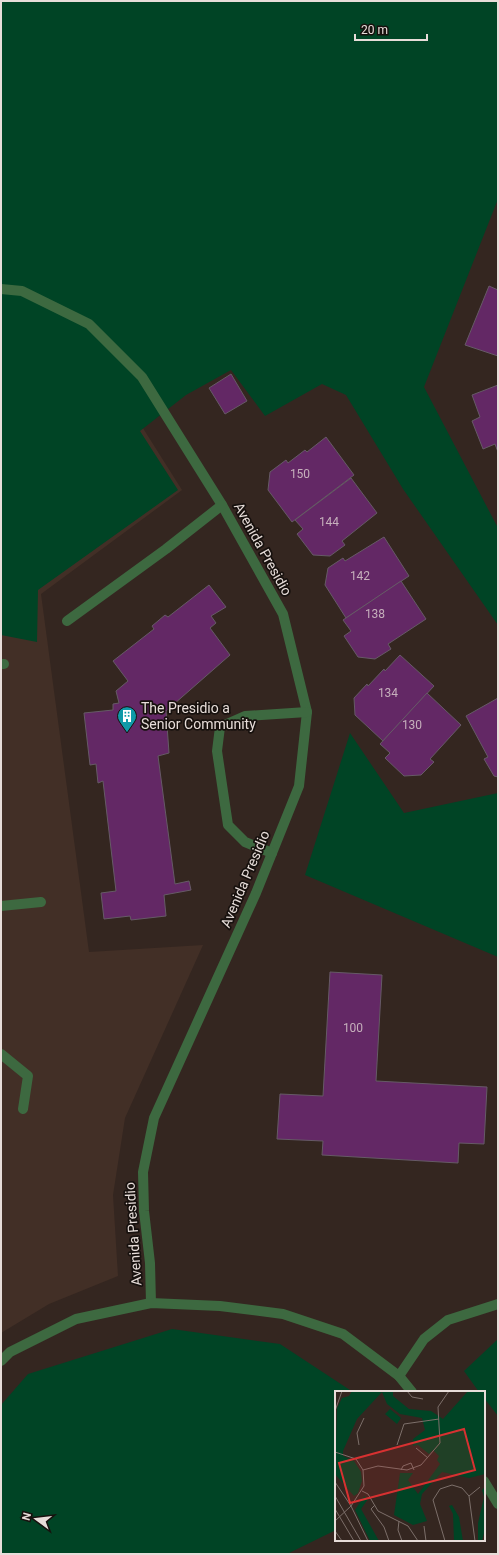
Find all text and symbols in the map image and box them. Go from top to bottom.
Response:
scale bar [355,16,427,42]
text: 20 m [361,23,388,37]
house number: 150 [290,467,310,481]
street label: Avenida Presidio [231,500,295,598]
house number: 144 [319,515,339,529]
house number: 142 [350,569,370,583]
house number: 138 [365,607,385,621]
house number: 134 [378,686,398,700]
place label: The Presidio a Senior Community [141,700,256,732]
building icon: The Presidio a Senior Community [116,705,138,733]
house number: 130 [402,718,422,732]
street label: Avenida Presidio [217,828,273,930]
house number: 100 [343,1021,363,1035]
street label: Avenida Presidio [121,1182,145,1286]
inset map [335,1391,485,1541]
north arrow [16,1499,56,1539]
text: N [20,1511,34,1522]

